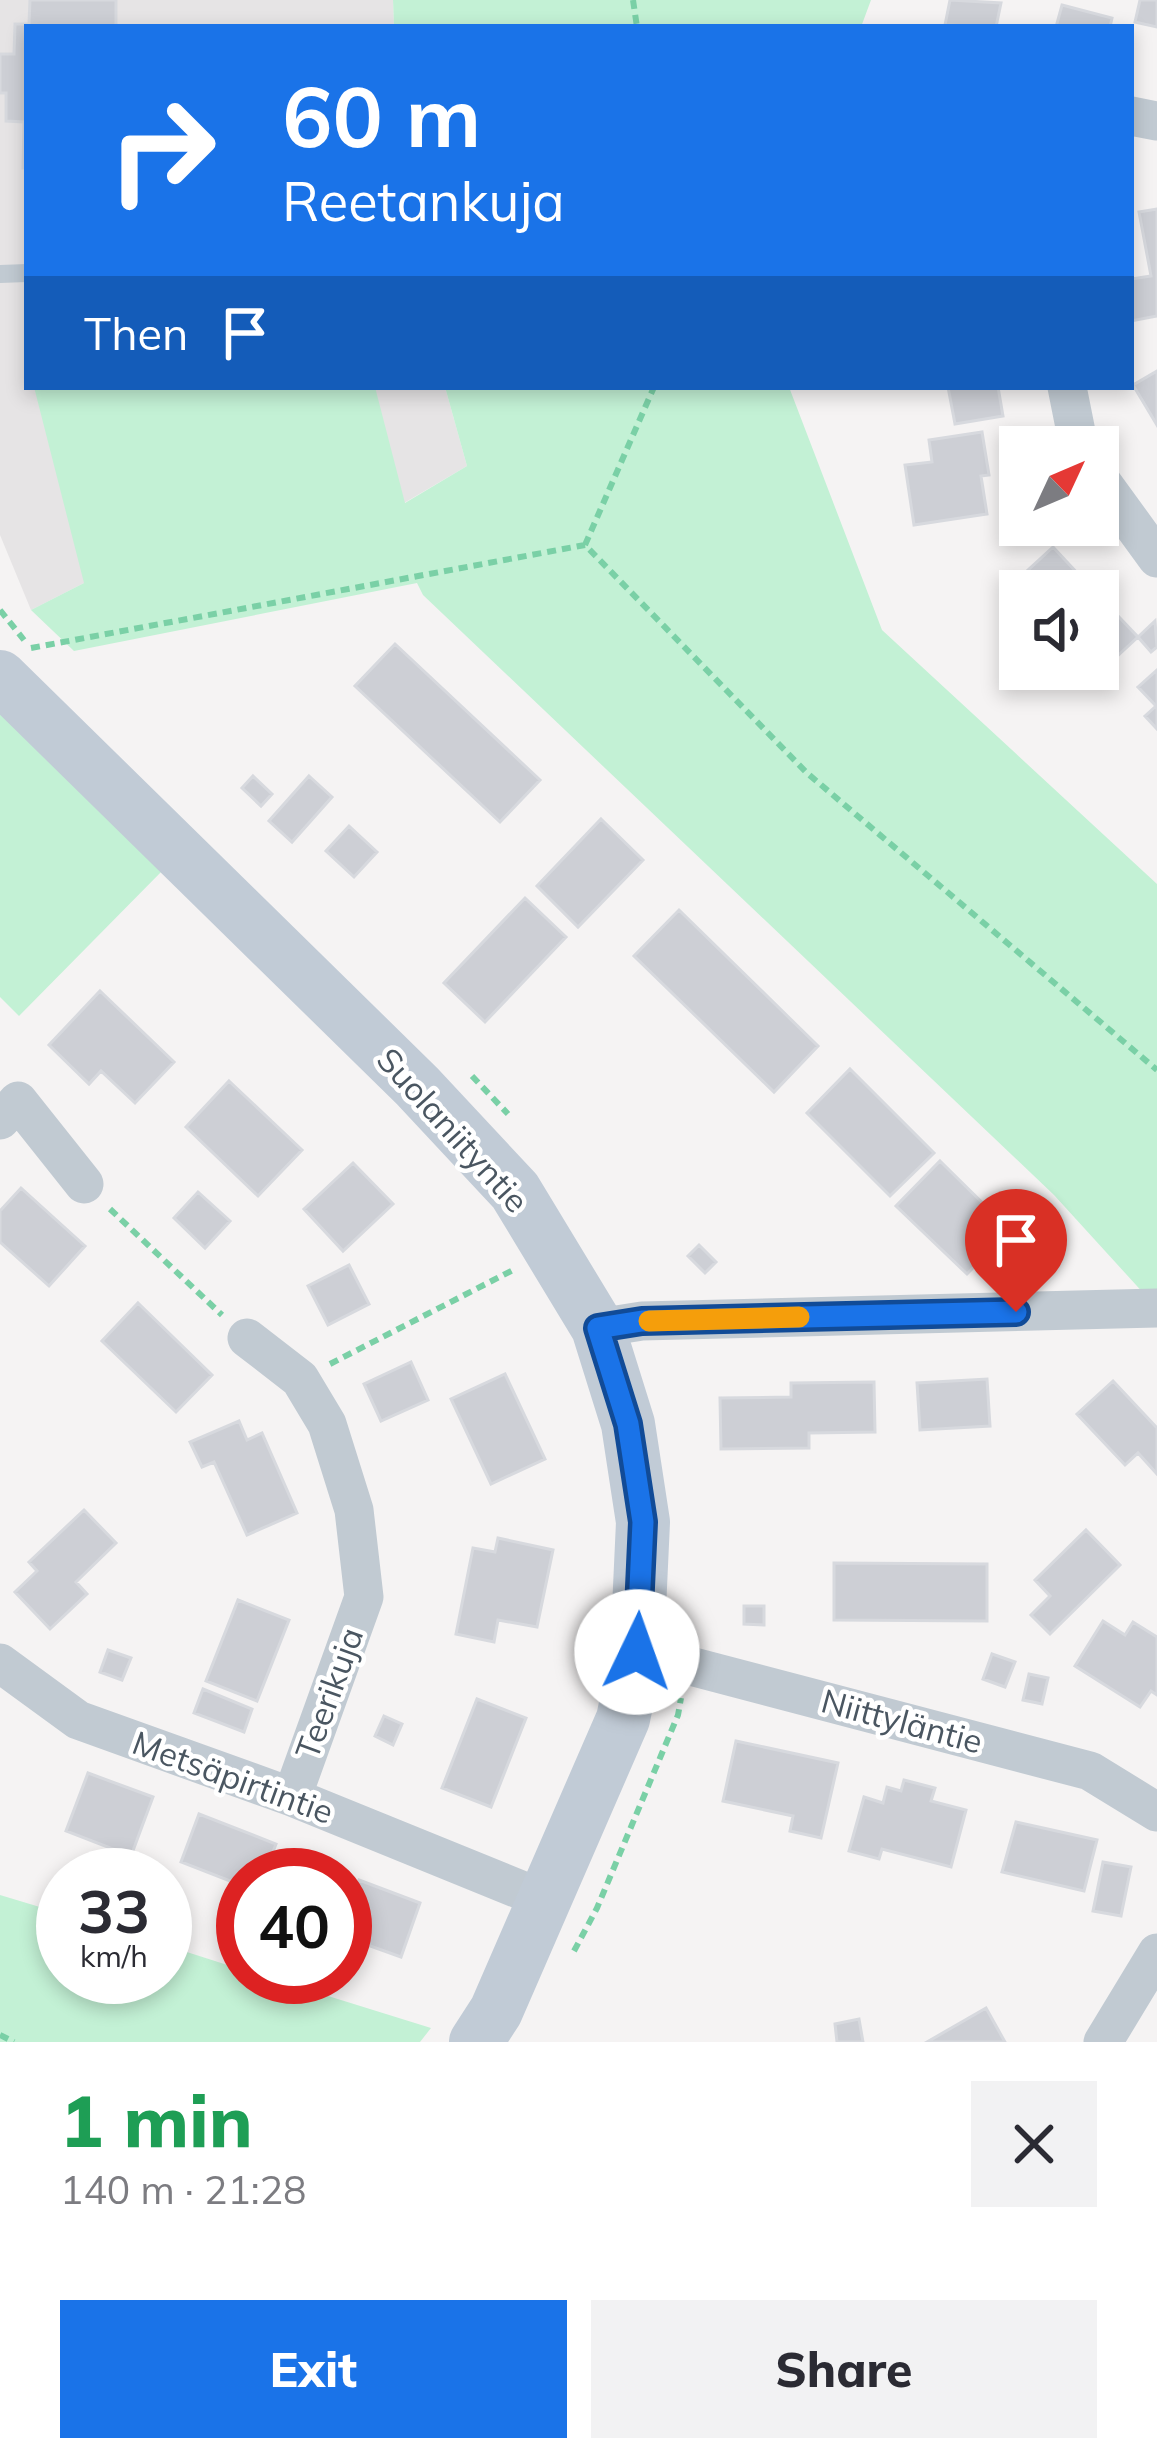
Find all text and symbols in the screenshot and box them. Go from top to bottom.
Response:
text: 60 m [282,63,481,168]
icon: right [84,72,240,228]
text: Reetankuja [282,167,565,235]
icon: arrive [212,300,278,366]
text: Then [84,305,188,361]
north arrow [999,426,1119,546]
map controls [999,426,1119,690]
button: sound [999,570,1119,690]
street label: Suolaniityntie [369,1039,538,1220]
pin [965,1189,1067,1312]
icon: arrive [983,1207,1049,1273]
position arrow [574,1589,700,1715]
street label: Teerikuja [286,1622,371,1764]
street label: Niittyläntie [817,1679,987,1762]
street label: Metsäpirtintie [127,1721,339,1832]
speed limit sign: 40 [216,1848,372,2004]
text: 33 [78,1873,150,1948]
text: km/h [80,1937,148,1975]
text: 1 min [60,2075,253,2165]
button: close [971,2081,1097,2207]
text: 140 m · 21:28 [60,2165,306,2214]
button: Exit [60,2300,567,2438]
button: Share [591,2300,1097,2438]

